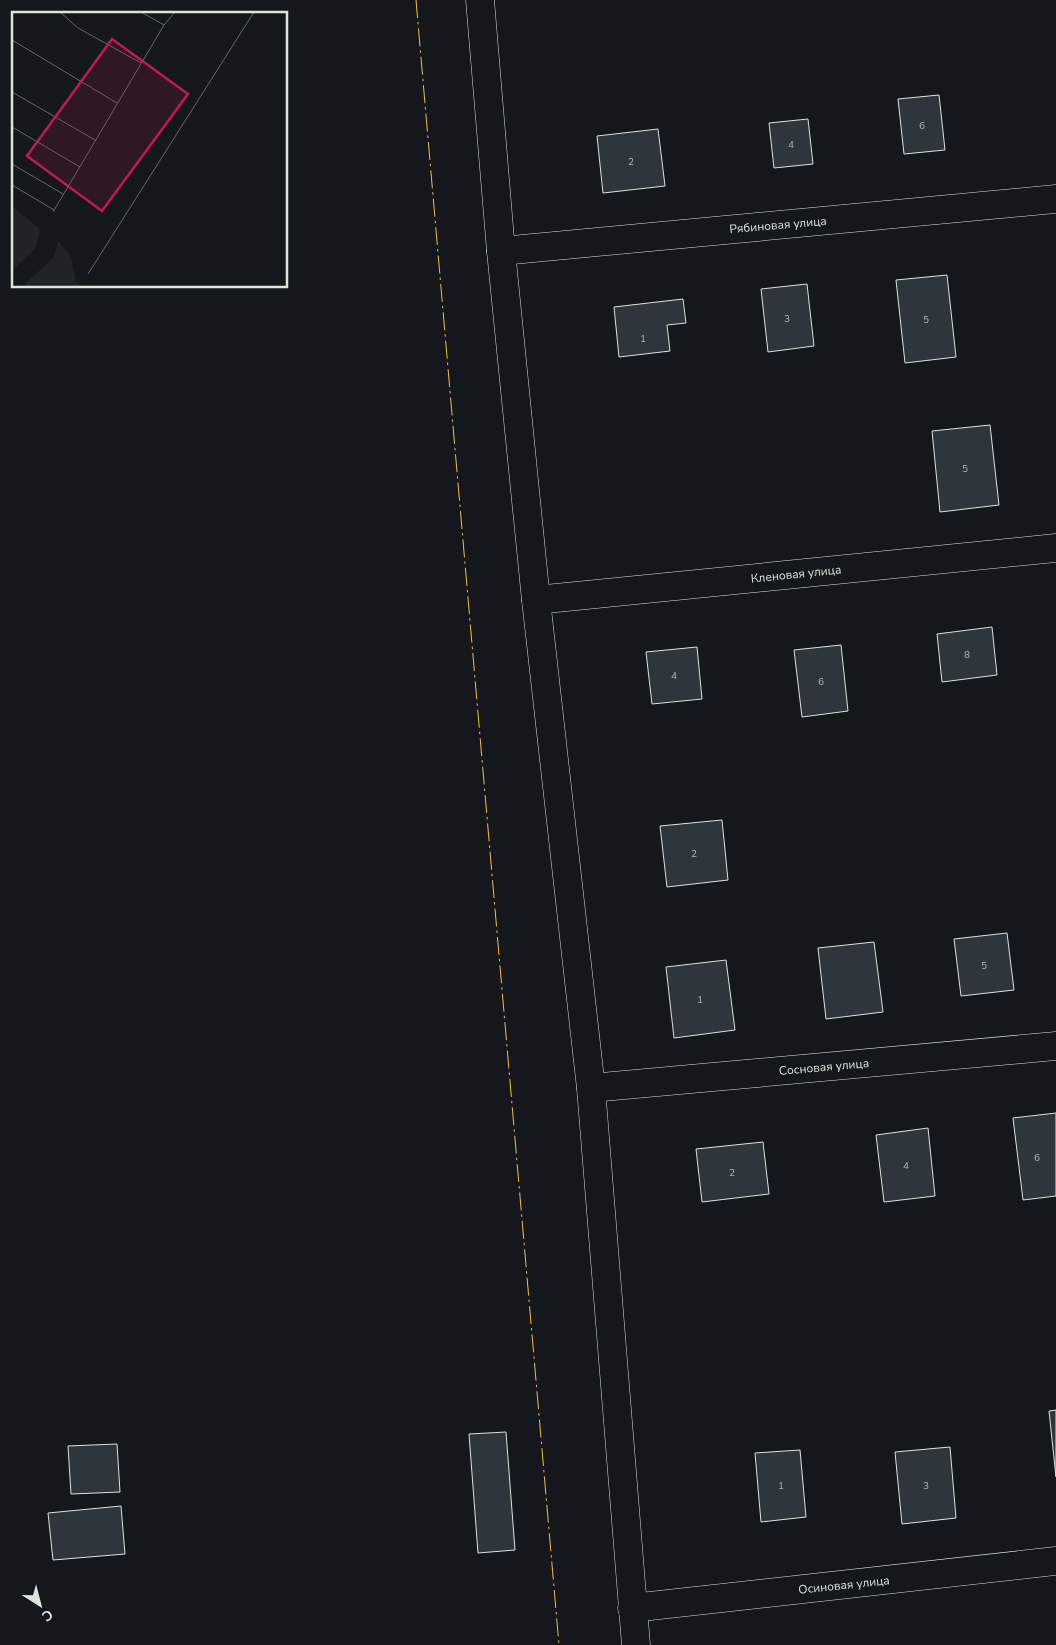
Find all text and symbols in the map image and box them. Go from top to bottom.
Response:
inset map [12,12,288,288]
house number: 6 [919,119,925,133]
house number: 4 [788,138,794,152]
house number: 2 [628,155,634,169]
street label: Рябиновая улица [729,213,827,237]
house number: 3 [784,312,790,326]
house number: 5 [923,313,929,327]
house number: 1 [640,332,646,346]
house number: 5 [962,462,968,476]
street label: Кленовая улица [750,561,842,587]
house number: 8 [964,648,970,662]
house number: 4 [671,669,677,683]
house number: 6 [818,675,824,689]
house number: 2 [691,847,697,861]
house number: 5 [981,959,987,973]
house number: 1 [697,993,703,1007]
street label: Сосновая улица [778,1055,870,1079]
house number: 6 [1034,1151,1040,1165]
house number: 4 [903,1159,909,1173]
house number: 2 [729,1166,735,1180]
house number: 1 [778,1479,784,1493]
house number: 3 [923,1479,929,1493]
street label: Осиновая улица [798,1572,890,1598]
north arrow [15,1580,65,1630]
text: С [38,1605,57,1626]

